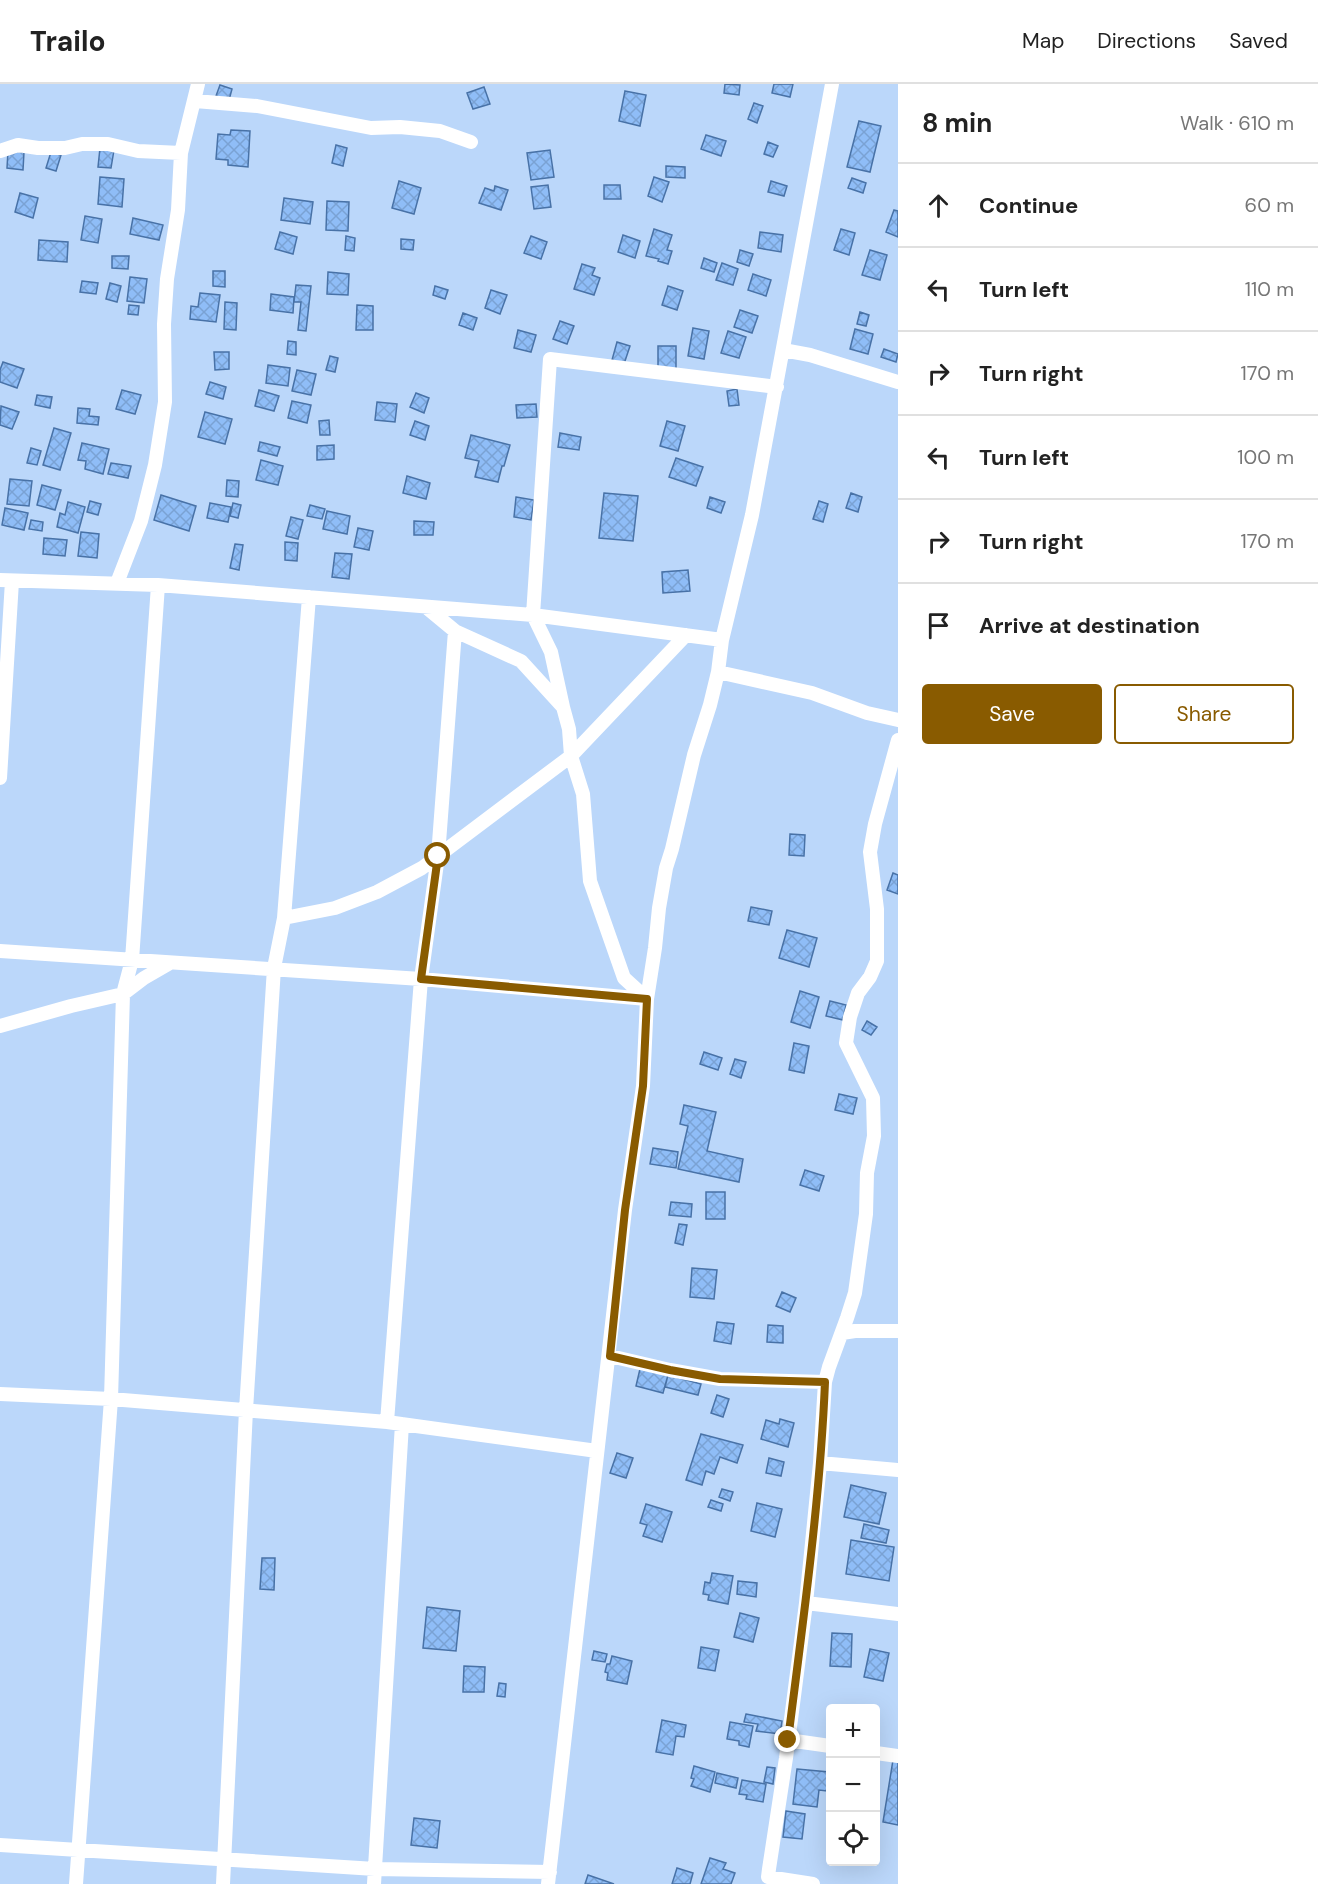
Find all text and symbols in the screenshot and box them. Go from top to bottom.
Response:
text: Trailo [30,23,106,60]
text: Map [1022,27,1064,55]
text: Directions [1097,27,1196,55]
text: Saved [1229,27,1288,55]
text: 8 min [922,106,992,140]
text: Walk · 610 m [1180,110,1294,136]
icon: ahead [922,189,955,222]
text: Continue [979,191,1078,220]
text: 60 m [1245,192,1294,218]
icon: left [922,273,955,306]
text: Turn left [979,275,1069,304]
text: 110 m [1245,276,1294,302]
icon: right [922,357,955,390]
text: Turn right [979,359,1084,388]
text: 170 m [1241,360,1294,386]
icon: left [922,441,955,474]
text: Turn left [979,443,1069,472]
text: 100 m [1237,444,1294,470]
icon: right [922,525,955,558]
text: Turn right [979,527,1084,556]
text: 170 m [1241,528,1294,554]
icon: arrive [922,609,955,642]
text: Arrive at destination [979,611,1200,640]
button: Save [922,684,1102,744]
button: Share [1114,684,1294,744]
route start [424,842,450,868]
map controls [826,1704,880,1866]
button: + [826,1704,880,1758]
route end [774,1726,800,1752]
button: − [826,1758,880,1812]
button: locate [826,1812,880,1866]

